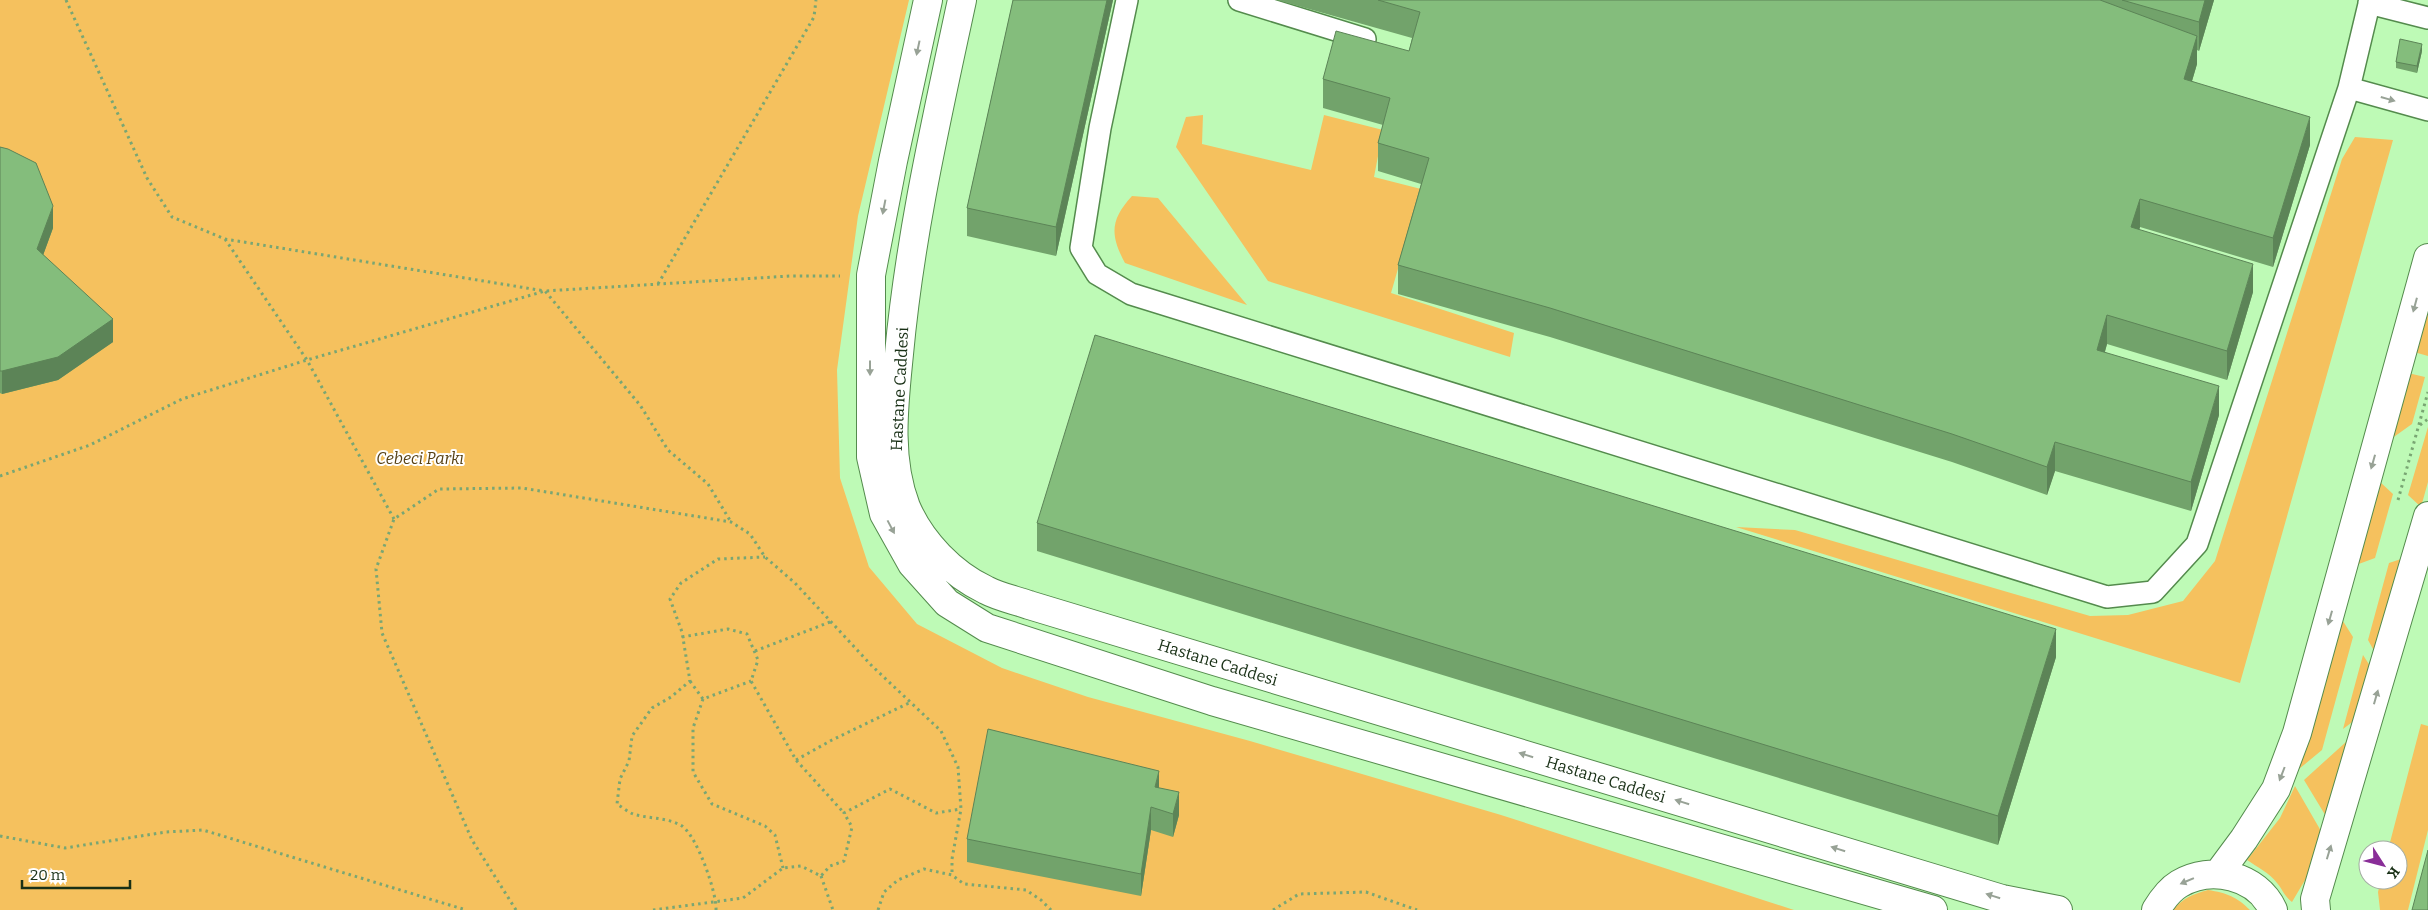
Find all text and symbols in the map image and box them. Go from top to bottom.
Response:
one-way arrow [913,40,921,56]
one-way arrow [2381,95,2396,103]
one-way arrow [880,199,888,215]
one-way arrow [2411,297,2419,312]
street label: Hastane Caddesi [887,326,912,452]
one-way arrow [866,360,874,376]
park label: Cebeci Parkı [376,449,464,468]
one-way arrow [2369,454,2377,469]
one-way arrow [887,520,896,534]
one-way arrow [2325,611,2333,626]
street label: Hastane Caddesi [1156,635,1280,690]
one-way arrow [2372,689,2380,704]
one-way arrow [1519,750,1534,758]
street label: Hastane Caddesi [1544,752,1668,807]
one-way arrow [2278,766,2285,781]
one-way arrow [1674,797,1689,805]
north arrow [2358,840,2408,890]
one-way arrow [1830,844,1845,852]
one-way arrow [2325,844,2333,859]
scale bar [22,858,130,890]
text: K [2383,863,2403,881]
text: 20 m [30,866,66,884]
one-way arrow [2180,877,2194,885]
one-way arrow [1985,892,2000,900]

